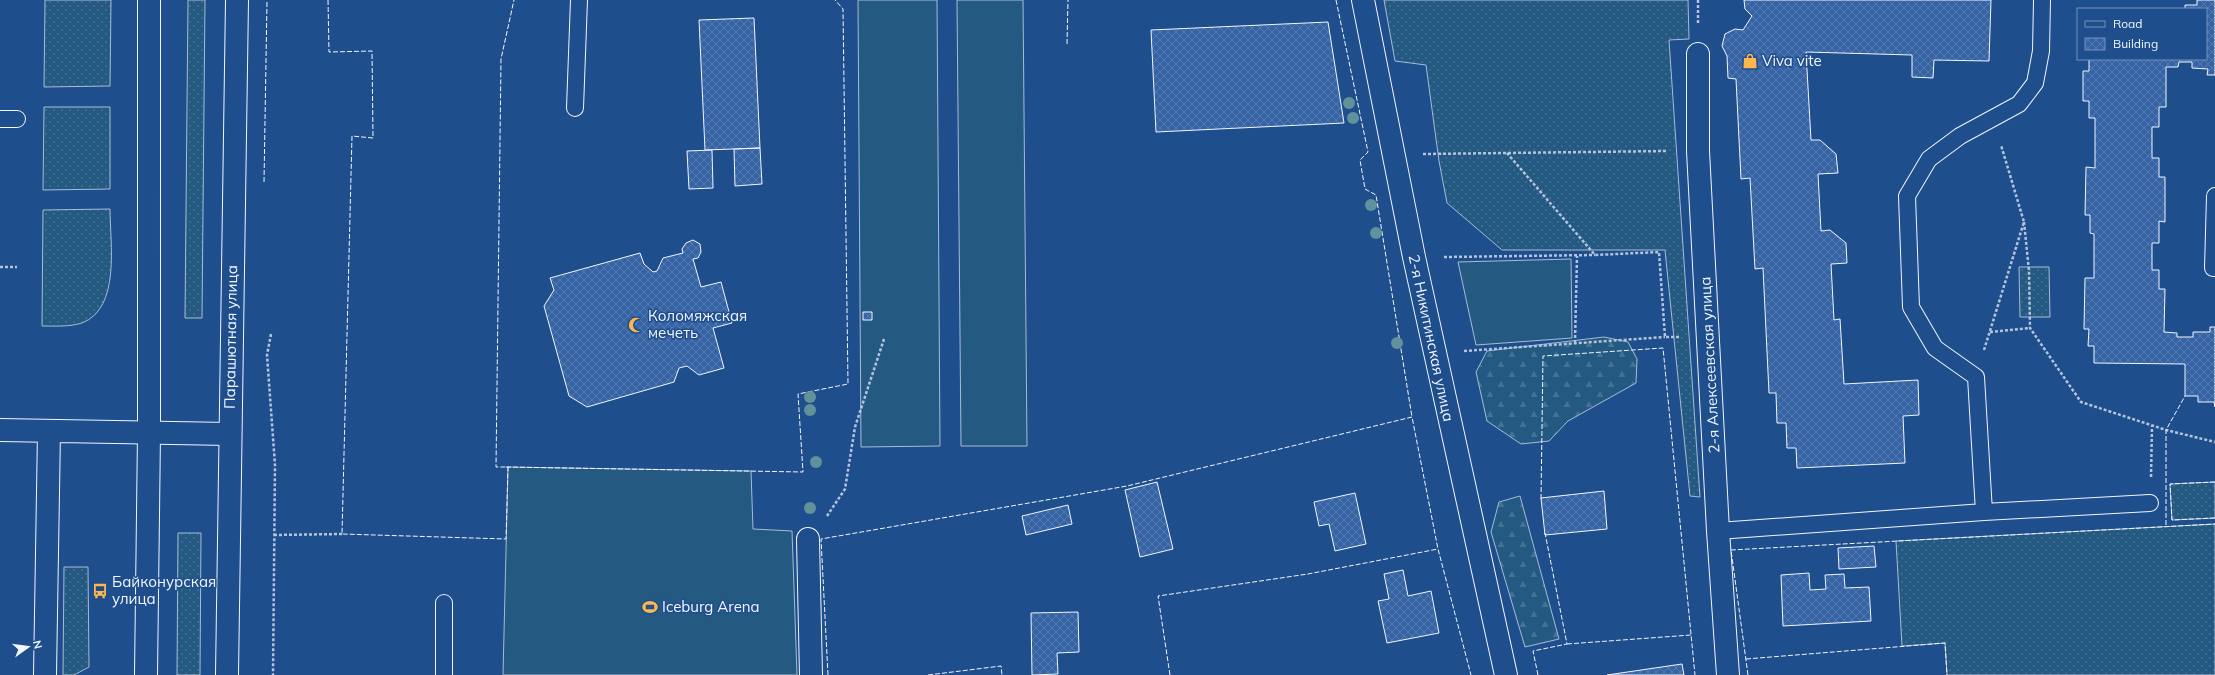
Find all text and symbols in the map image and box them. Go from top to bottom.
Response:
legend [2077,8,2207,60]
text: Road [2113,16,2142,31]
text: Building [2113,36,2158,51]
place label: Viva vite [1762,51,1822,70]
shop icon: Viva vite [1741,52,1759,70]
street label: 2-я Никитинская улица [1404,253,1458,423]
street label: Парашютная улица [220,265,241,409]
street label: 2-я Алексеевская улица [1695,276,1724,454]
place label: Коломяжская мечеть [648,306,747,342]
mosque icon: Коломяжская мечеть [627,316,645,334]
place label: Байконурская улица [112,572,216,608]
bus stop icon: Байконурская улица [91,582,109,600]
place label: Iceburg Arena [662,597,760,616]
sports icon: Iceburg Arena [641,598,659,616]
north arrow [8,627,48,667]
text: N [30,639,46,650]

